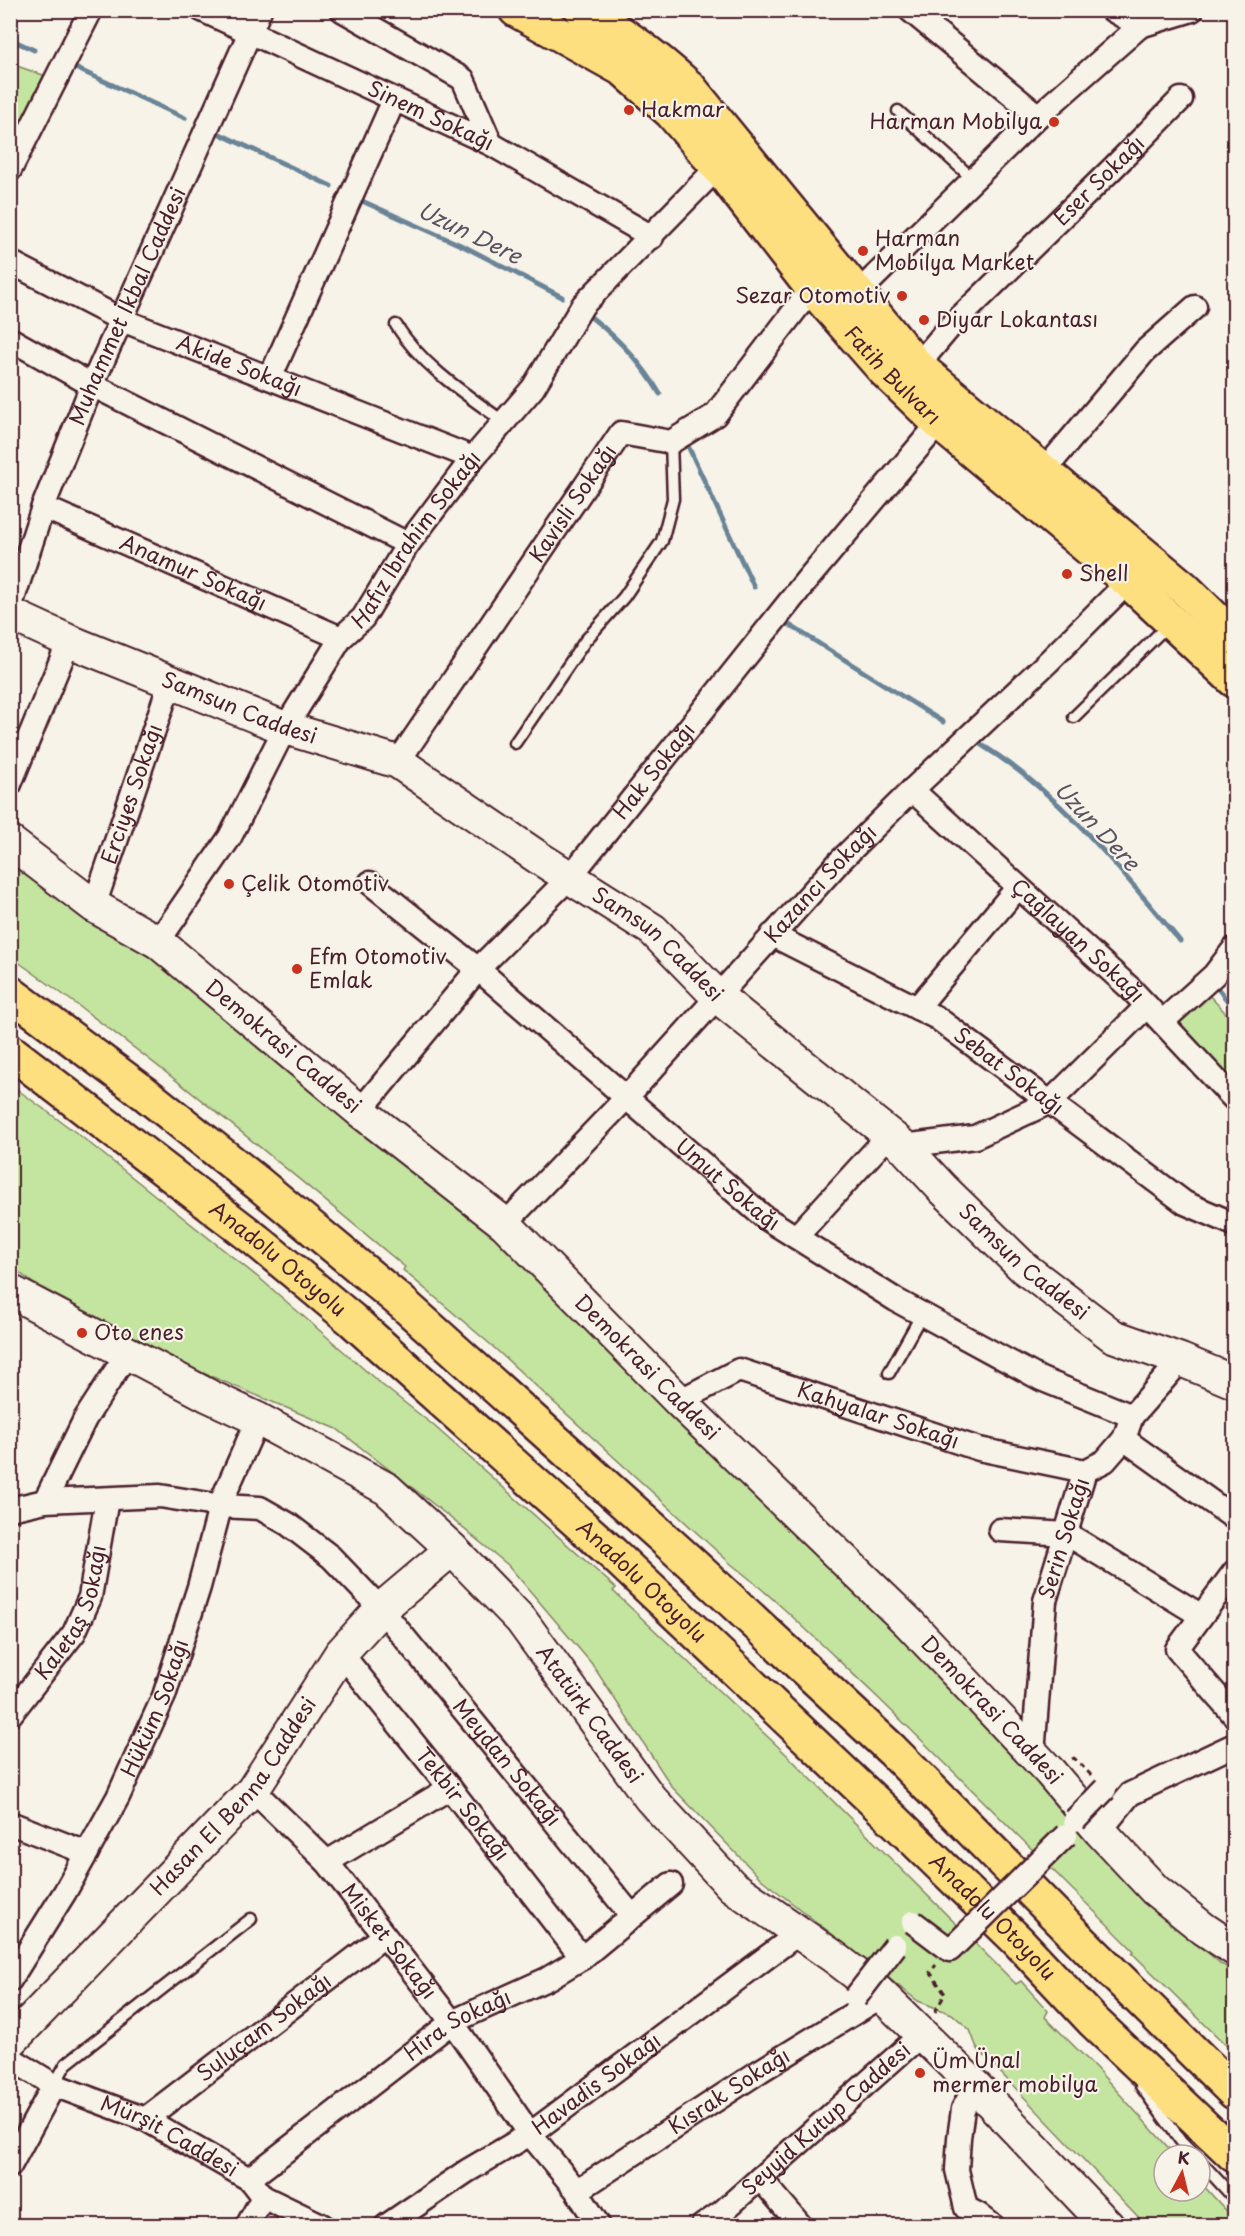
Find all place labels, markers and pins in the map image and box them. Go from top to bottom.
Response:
place label: Hakmar [641,92,725,124]
marker: Hakmar [622,103,636,117]
place label: Harman Mobilya [869,104,1042,136]
marker: Harman Mobilya [1047,115,1061,129]
place label: Harman Mobilya Market [875,221,1034,277]
marker: Harman Mobilya Market [856,244,870,258]
place label: Sezar Otomotiv [735,278,890,310]
marker: Sezar Otomotiv [895,289,909,303]
place label: Diyar Lokantası [936,302,1098,334]
marker: Diyar Lokantası [917,313,931,327]
place label: Shell [1079,556,1128,588]
marker: Shell [1060,567,1074,581]
place label: Çelik Otomotiv [241,866,389,898]
marker: Çelik Otomotiv [222,877,236,891]
place label: Efm Otomotiv Emlak [309,939,447,995]
marker: Efm Otomotiv Emlak [290,962,304,976]
place label: Oto enes [94,1315,184,1347]
marker: Oto enes [75,1326,89,1340]
place label: Üm Ünal mermer mobilya [932,2043,1098,2099]
marker: Üm Ünal mermer mobilya [913,2066,927,2080]

